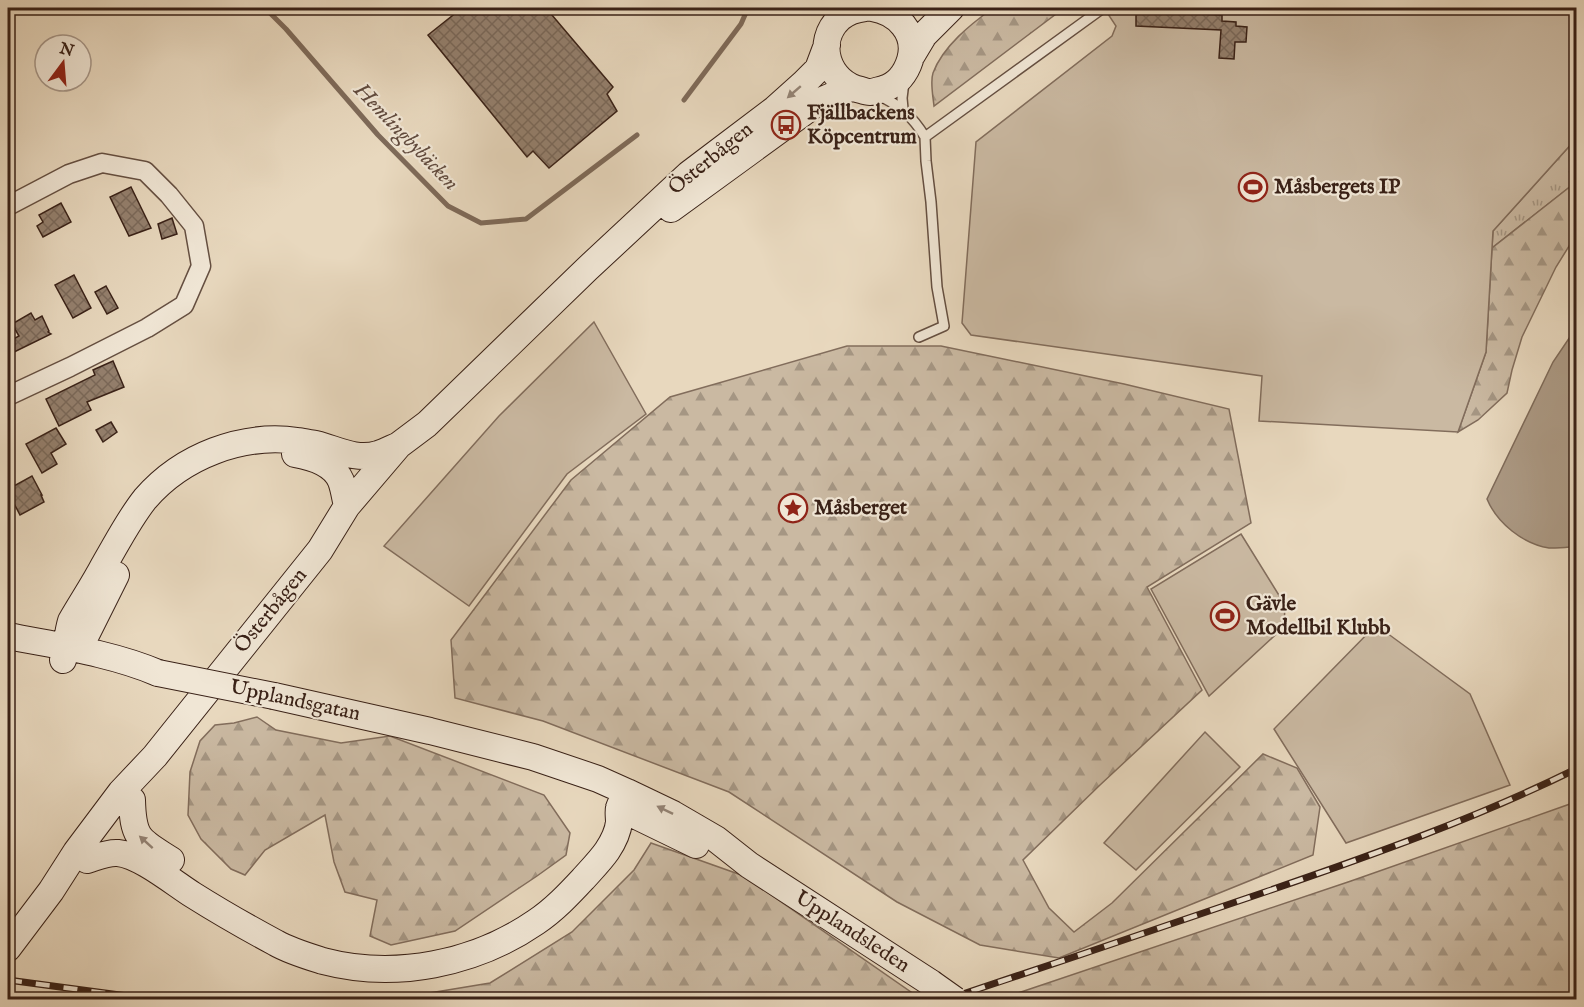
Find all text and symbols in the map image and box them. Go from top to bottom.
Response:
north arrow [33,33,93,93]
text: N [56,39,76,62]
water label: Hemlingbybäcken [347,76,465,197]
one-way arrow [787,85,802,98]
place label: Fjällbackens Köpcentrum [807,100,917,151]
bus stop icon: Fjällbackens Köpcentrum [770,109,802,141]
street label: Österbågen [663,116,759,202]
sports icon: Måsbergets IP [1237,171,1269,203]
place label: Måsbergets IP [1274,174,1401,201]
place icon: Måsberget [777,492,809,524]
place label: Måsberget [814,495,908,522]
street label: Österbågen [228,563,314,659]
place label: Gävle Modellbil Klubb [1246,591,1390,642]
sports icon: Gävle Modellbil Klubb [1209,600,1241,632]
street label: Upplandsgatan [227,674,363,728]
one-way arrow [657,806,674,815]
one-way arrow [139,835,154,849]
street label: Upplandsleden [789,885,915,979]

